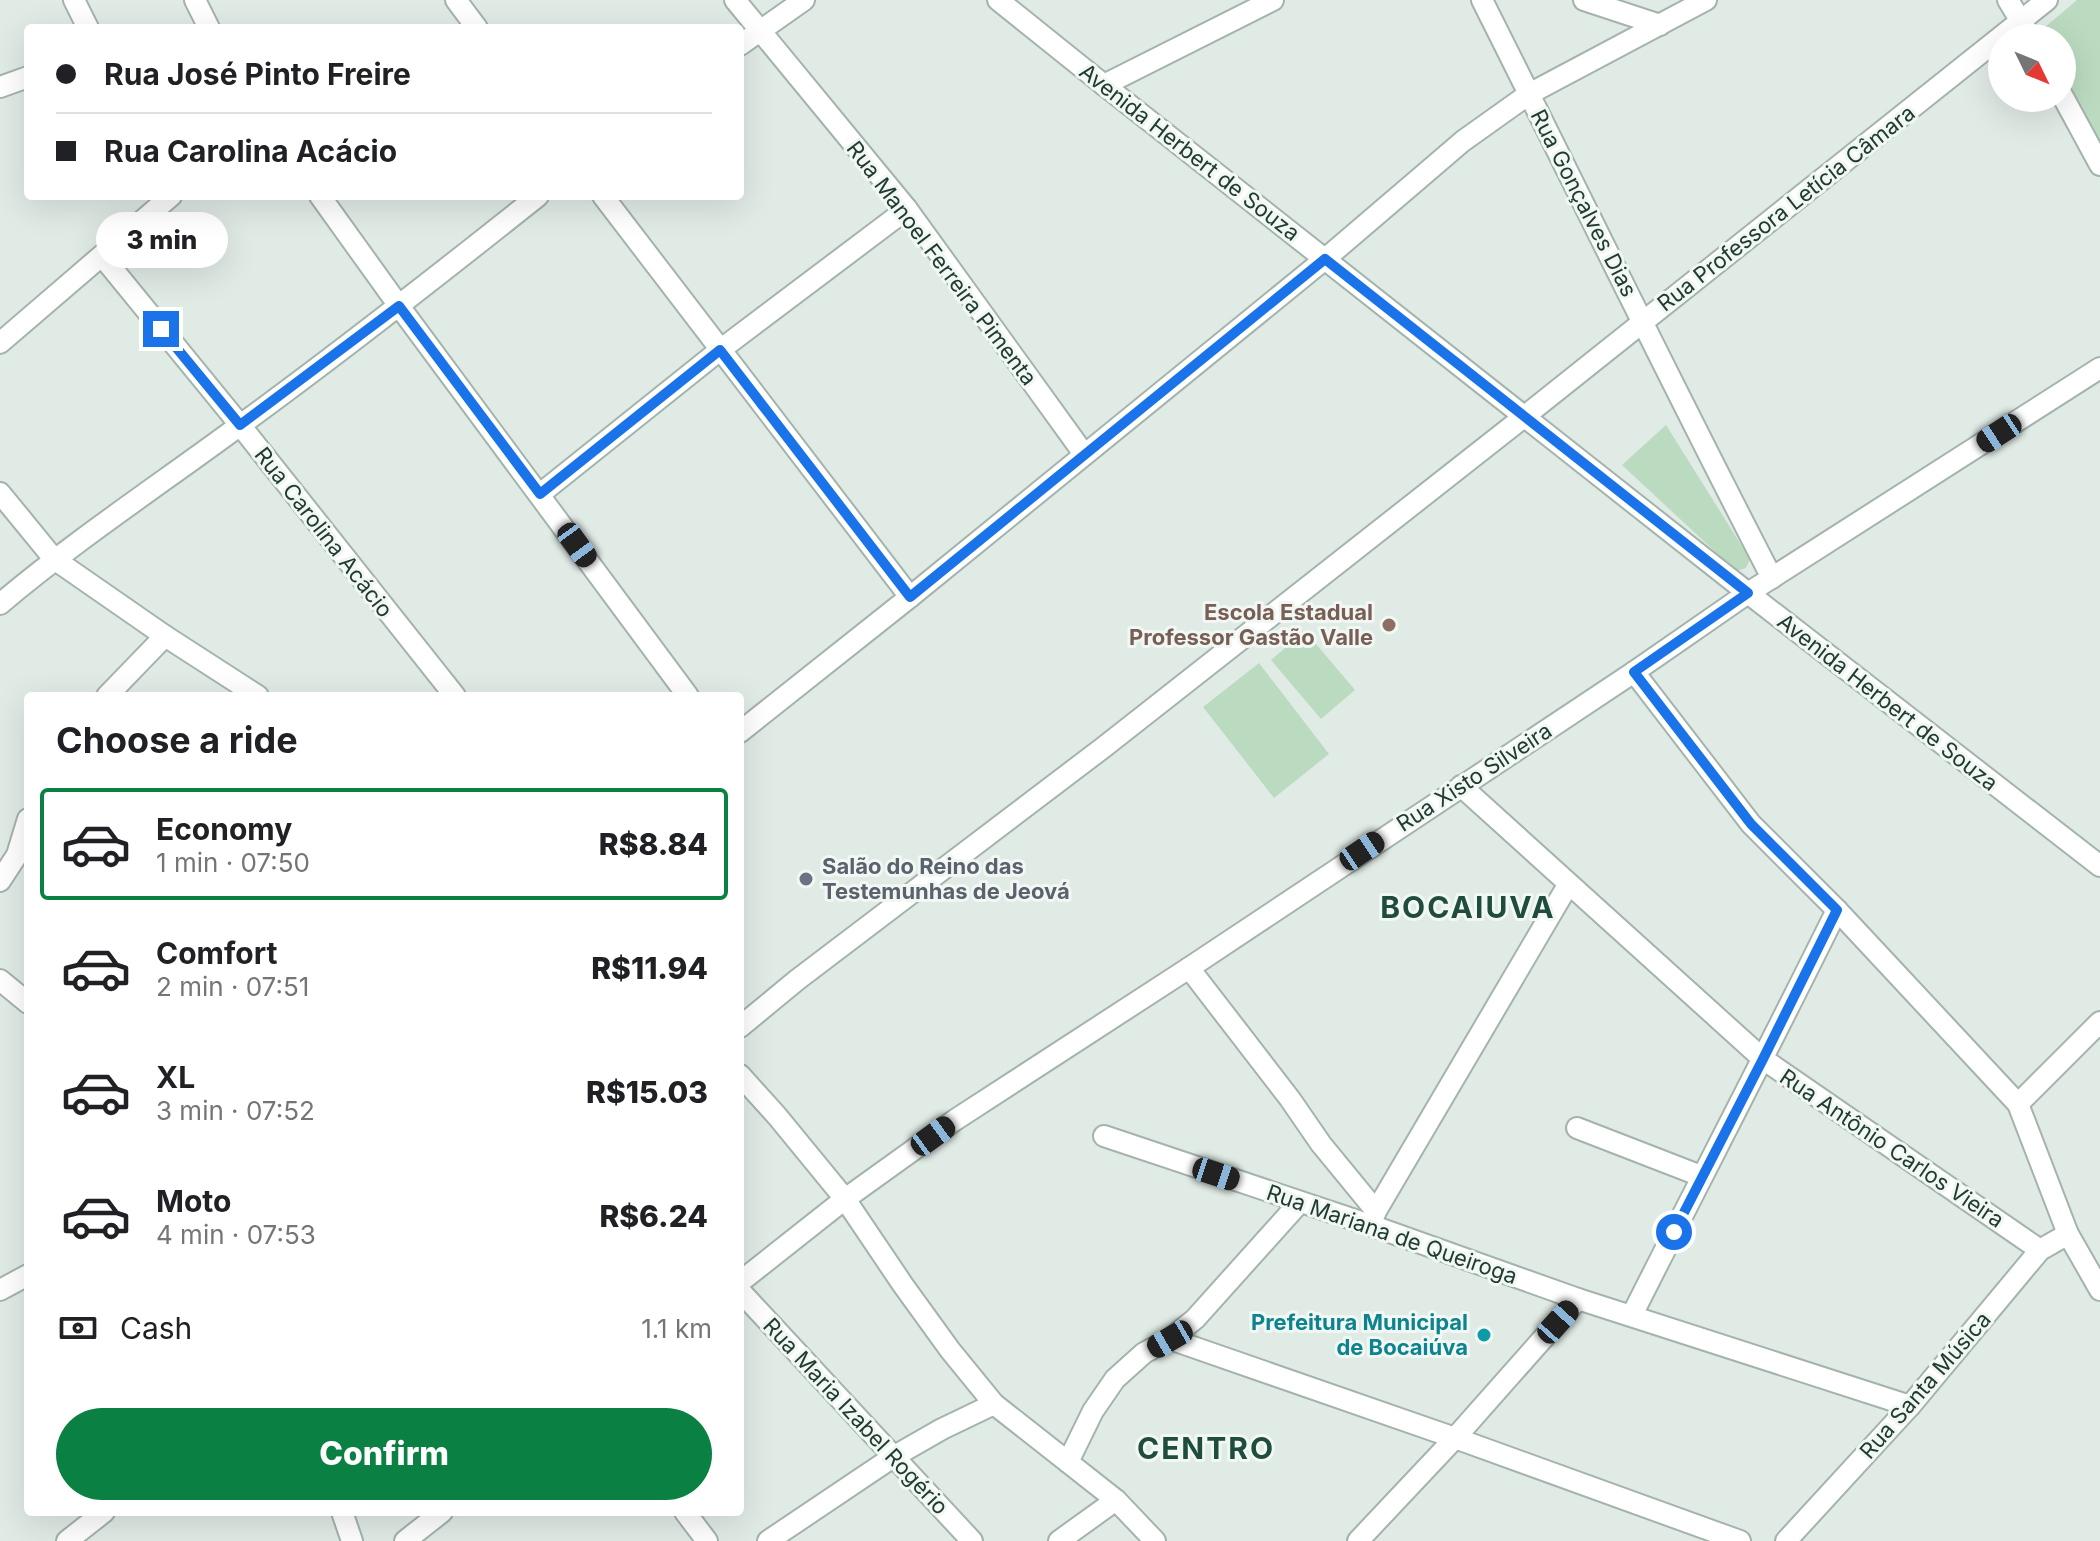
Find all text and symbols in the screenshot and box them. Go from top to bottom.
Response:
north arrow [1988,24,2076,112]
map controls [1988,24,2076,112]
text: Rua José Pinto Freire [104,56,411,92]
street label: Avenida Herbert de Souza [1075,58,1305,246]
street label: Rua Professora Letícia Câmara [1652,99,1920,317]
street label: Rua Gonçalves Dias [1526,105,1642,301]
text: Rua Carolina Acácio [104,133,397,169]
street label: Rua Manoel Ferreira Pimenta [842,136,1042,390]
callout: 3 min [95,213,227,269]
text: 3 min [127,224,197,255]
route end [143,311,179,347]
car [1972,410,2026,456]
street label: Rua Carolina Acácio [249,442,399,622]
car [553,519,601,571]
place label: Escola Estadual Professor Gastão Valle [1129,599,1373,650]
street label: Avenida Herbert de Souza [1773,608,2003,796]
marker: Escola Estadual Professor Gastão Valle [1380,616,1398,634]
street label: Rua Xisto Silveira [1392,717,1556,837]
text: Choose a ride [56,718,298,762]
icon: car [60,808,132,880]
text: Economy [156,811,292,847]
text: R$8.84 [599,826,708,862]
car [1335,828,1389,874]
text: 1 min · 07:50 [156,847,310,878]
place label: Salão do Reino das Testemunhas de Jeová [822,853,1070,904]
marker: Salão do Reino das Testemunhas de Jeová [797,870,815,888]
district label: BOCAIUVA [1380,889,1556,925]
icon: car [60,932,132,1004]
text: Comfort [156,935,277,971]
text: R$11.94 [591,950,708,986]
text: 2 min · 07:51 [156,971,309,1002]
icon: car [60,1056,132,1128]
text: XL [156,1059,195,1095]
street label: Rua Antônio Carlos Vieira [1775,1063,2009,1233]
text: R$15.03 [586,1074,708,1110]
text: 3 min · 07:52 [156,1095,315,1126]
car [907,1112,959,1160]
car [1189,1155,1243,1193]
street label: Rua Mariana de Queiroga [1263,1179,1521,1289]
icon: car [60,1180,132,1252]
text: Moto [156,1183,231,1219]
text: R$6.24 [599,1198,708,1234]
route start [1656,1214,1692,1250]
text: 4 min · 07:53 [156,1219,316,1250]
car [1533,1296,1583,1348]
icon: cash [56,1306,100,1350]
street label: Rua Santa Música [1854,1306,1996,1464]
place label: Prefeitura Municipal de Bocaiúva [1251,1309,1468,1360]
text: Cash [120,1310,192,1346]
street label: Rua Maria Izabel Rogério [758,1312,954,1520]
text: 1.1 km [641,1313,712,1344]
car [1143,1317,1197,1361]
marker: Prefeitura Municipal de Bocaiúva [1475,1326,1493,1344]
button: Confirm [56,1408,712,1500]
district label: CENTRO [1137,1430,1275,1466]

